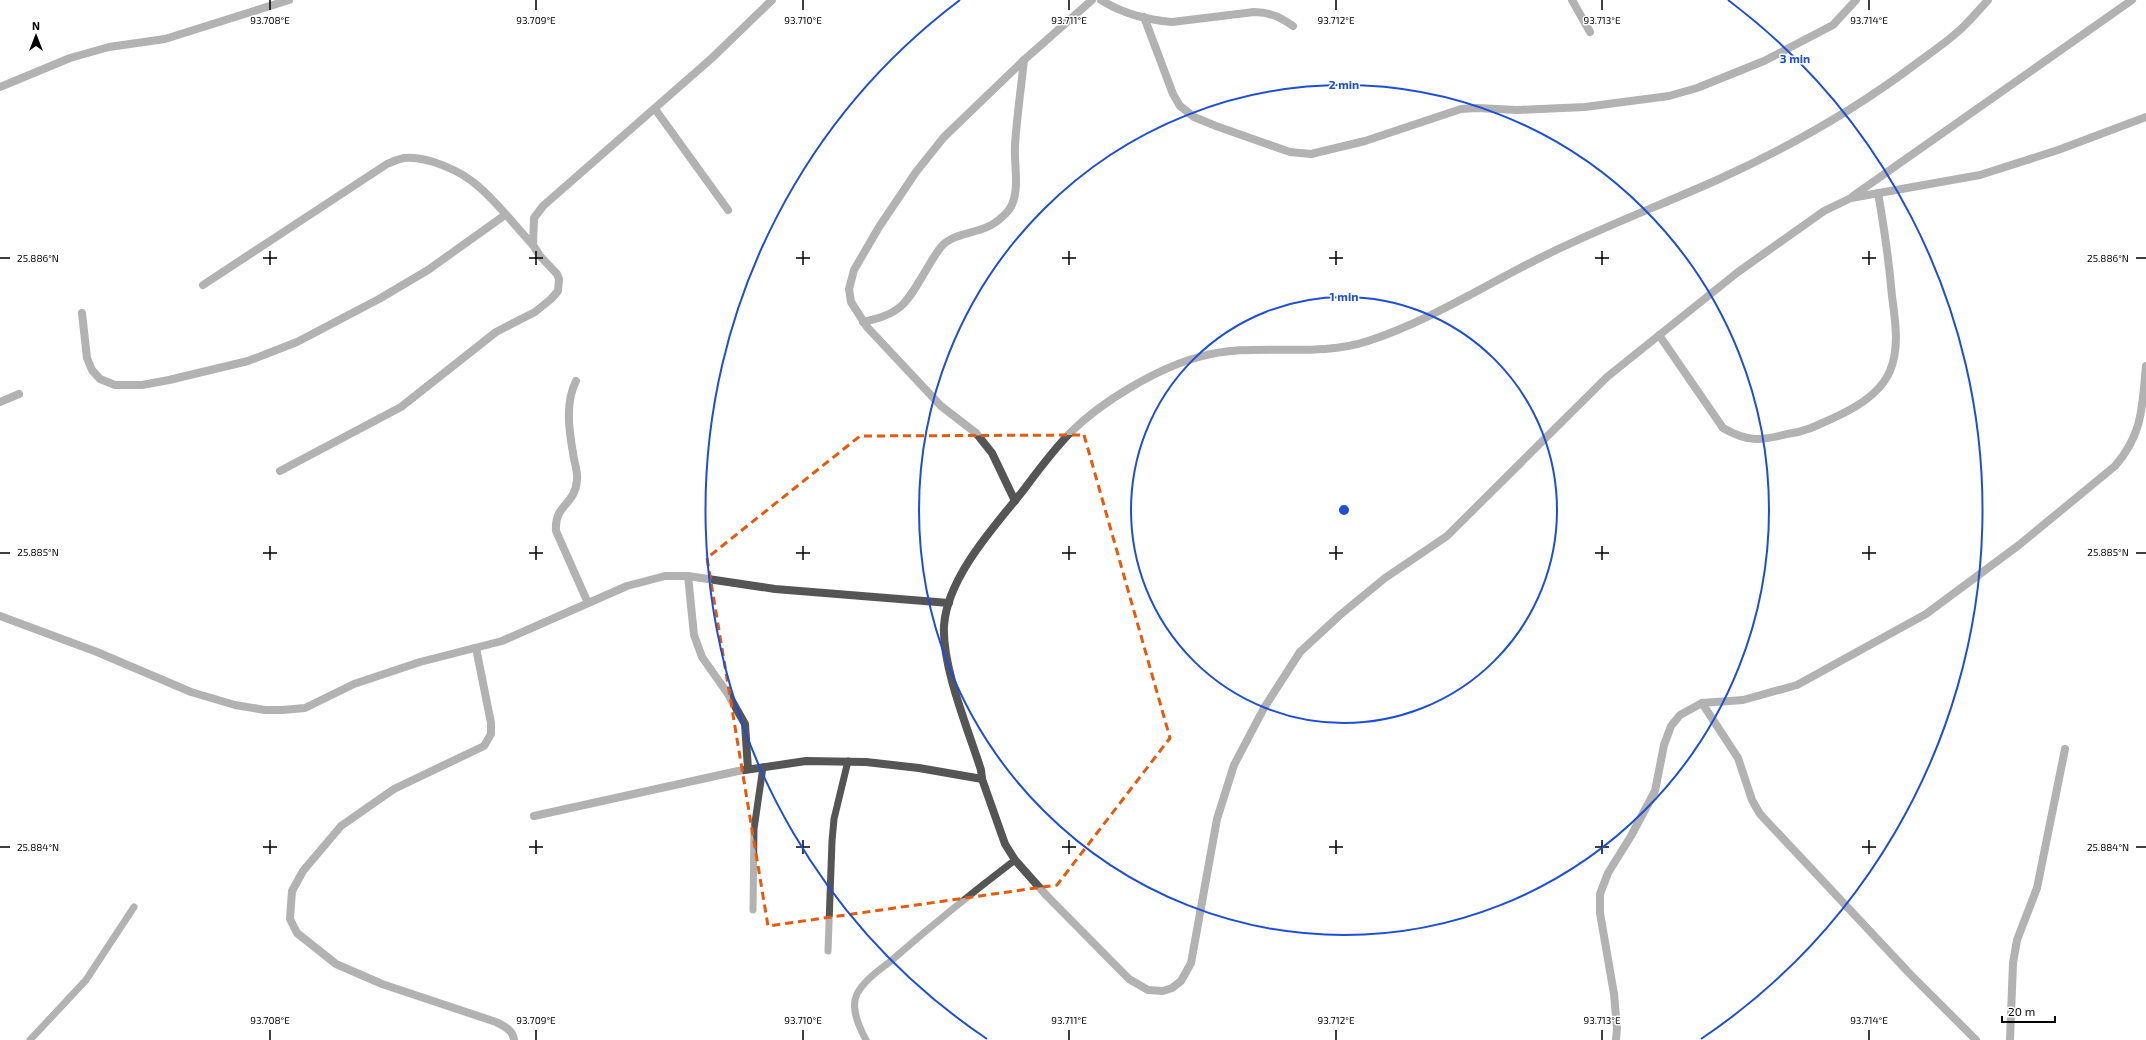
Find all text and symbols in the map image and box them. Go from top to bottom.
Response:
text: 93.708°E [250,14,290,26]
text: 93.709°E [516,14,556,26]
text: 93.710°E [784,14,822,26]
text: 93.711°E [1051,14,1087,26]
text: 93.712°E [1317,14,1355,26]
text: 93.713°E [1583,14,1621,26]
text: 93.714°E [1850,14,1888,26]
north arrow [16,16,56,56]
text: N [32,19,40,32]
text: 3 min [1780,51,1810,65]
text: 2 min [1329,77,1359,91]
text: 25.886°N [17,252,59,264]
text: 25.886°N [2087,252,2129,264]
text: 1 min [1330,289,1358,303]
centre of rings [1337,503,1351,517]
text: 25.885°N [17,546,59,558]
text: 25.885°N [2087,546,2129,558]
text: 25.884°N [17,841,59,853]
text: 25.884°N [2087,841,2129,853]
scale bar [2002,998,2055,1024]
text: 20 m [2008,1004,2035,1018]
text: 93.708°E [250,1014,290,1026]
text: 93.709°E [516,1014,556,1026]
text: 93.710°E [784,1014,822,1026]
text: 93.711°E [1051,1014,1087,1026]
text: 93.712°E [1317,1014,1355,1026]
text: 93.713°E [1583,1014,1621,1026]
text: 93.714°E [1850,1014,1888,1026]

